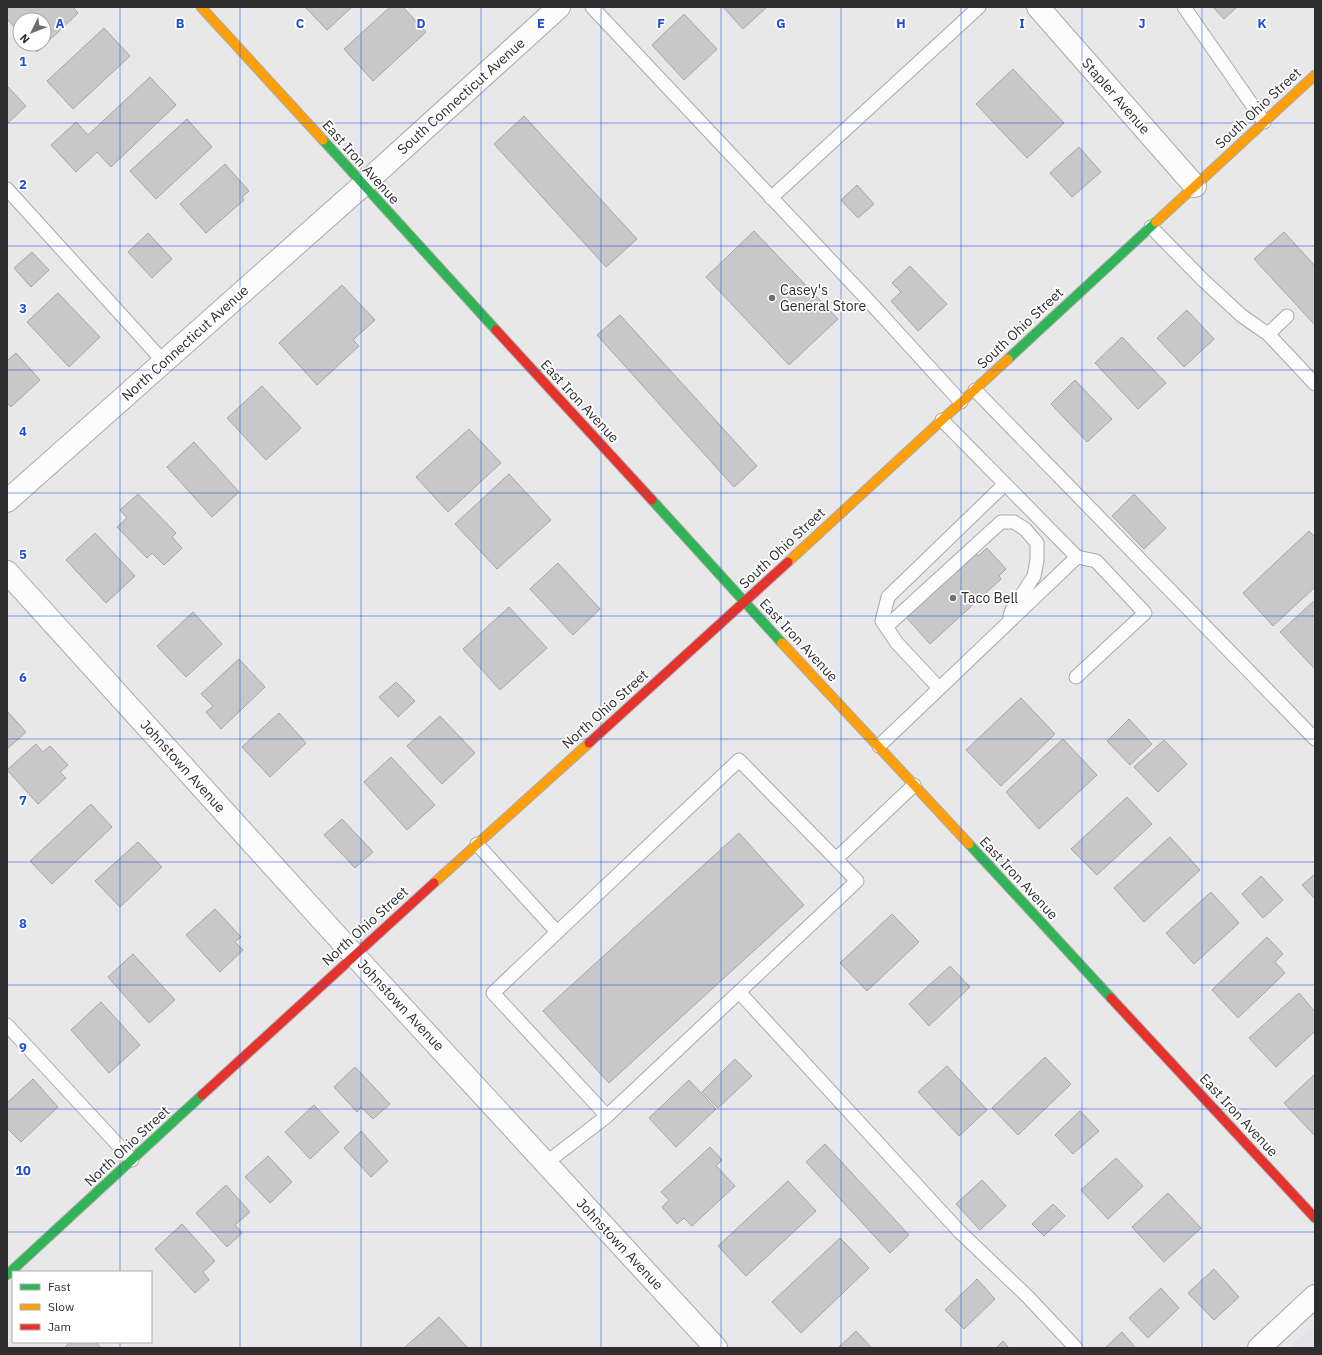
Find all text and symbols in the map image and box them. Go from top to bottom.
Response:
north arrow [12,12,52,52]
text: A [56,15,65,32]
text: B [176,15,185,32]
text: C [296,15,305,32]
text: D [416,15,426,32]
text: E [537,15,545,32]
text: F [657,15,665,32]
text: G [776,15,786,32]
text: H [896,15,906,32]
text: I [1019,15,1025,32]
text: J [1138,15,1146,32]
text: K [1257,15,1267,32]
text: N [17,31,33,47]
street label: South Connecticut Avenue [393,34,529,158]
text: 1 [19,53,27,70]
street label: Stapler Avenue [1078,54,1154,138]
street label: South Ohio Street [1211,64,1305,152]
street label: East Iron Avenue [318,116,404,208]
text: 2 [19,176,27,193]
street label: North Connecticut Avenue [118,281,252,405]
place label: Casey's General Store [780,281,867,315]
street label: South Ohio Street [973,284,1067,372]
marker: Casey's General Store [767,293,777,303]
text: 3 [19,300,27,317]
street label: East Iron Avenue [537,356,623,447]
text: 4 [19,423,27,440]
street label: South Ohio Street [735,504,829,592]
text: 5 [19,546,27,563]
place label: Taco Bell [961,589,1018,607]
marker: Taco Bell [948,593,958,603]
street label: East Iron Avenue [756,595,842,686]
street label: North Ohio Street [558,665,652,752]
text: 6 [19,669,27,686]
street label: Johnstown Avenue [136,716,230,816]
text: 7 [19,792,27,809]
street label: East Iron Avenue [976,833,1062,924]
street label: North Ohio Street [318,882,412,969]
text: 8 [19,915,27,932]
street label: Johnstown Avenue [354,955,448,1055]
text: 9 [19,1039,27,1056]
street label: East Iron Avenue [1196,1070,1282,1161]
street label: North Ohio Street [81,1102,173,1190]
text: 10 [15,1162,31,1179]
street label: Johnstown Avenue [573,1194,667,1294]
legend [12,1271,152,1343]
text: Fast [48,1279,71,1294]
text: Slow [48,1299,74,1314]
text: Jam [48,1319,71,1334]

